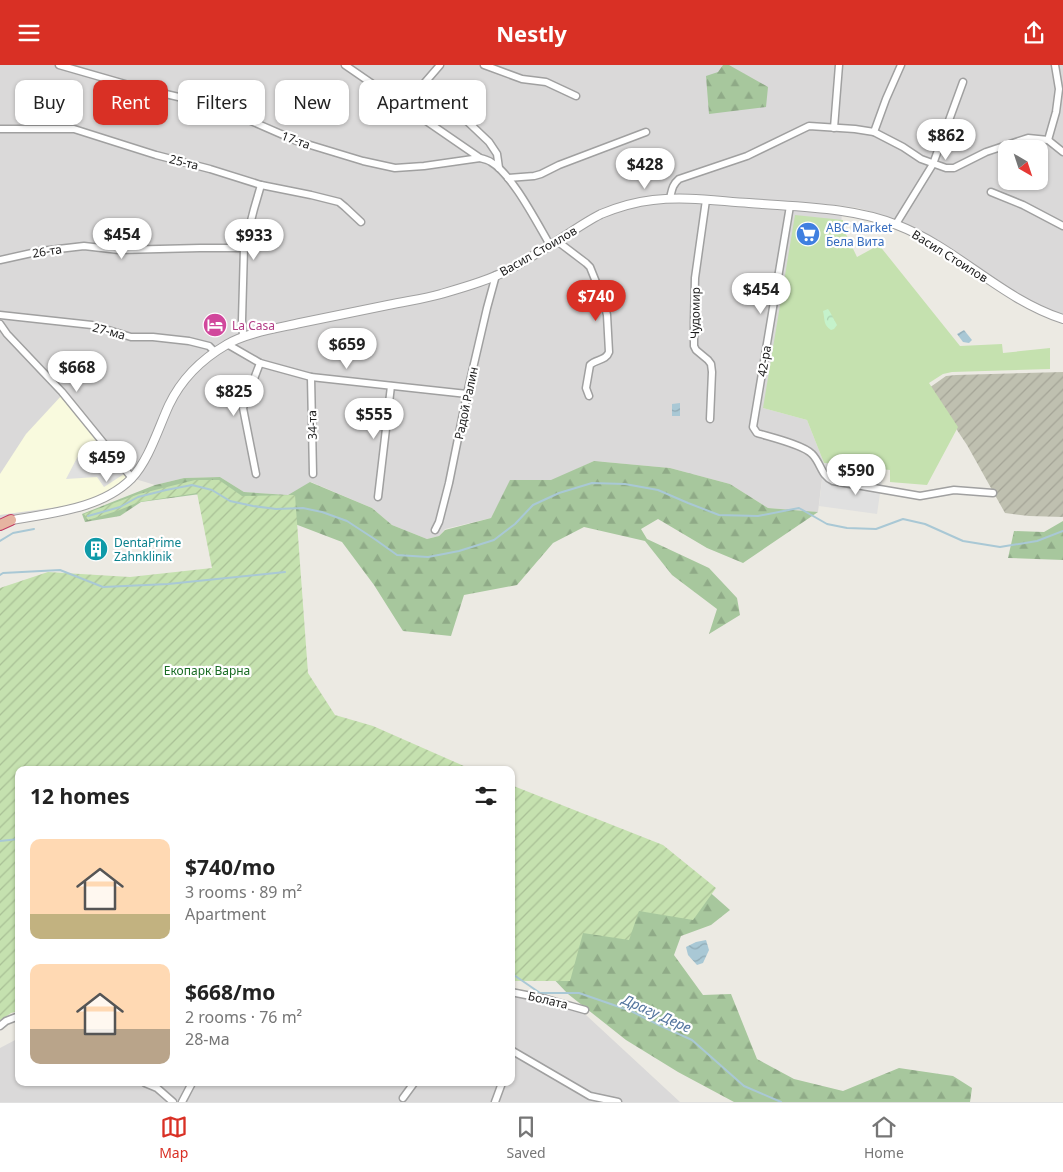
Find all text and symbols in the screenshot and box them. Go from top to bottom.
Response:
text: Nestly [496,18,567,48]
icon: menu [15,19,43,47]
icon: share [1020,19,1048,47]
chip: Buy [15,80,83,125]
chip: Rent [93,80,168,125]
chip: Filters [178,80,265,125]
chip: New [275,80,349,125]
chip: Apartment [359,80,486,125]
pin: $862 [916,119,976,161]
text: $862 [928,124,964,146]
street label: 17-та [279,127,313,153]
north arrow [998,140,1048,190]
map controls [998,140,1048,190]
pin: $428 [615,147,675,190]
street label: 25-та [168,150,200,174]
text: $428 [627,153,663,175]
pin: $454 [92,217,152,260]
pin: $933 [224,219,284,261]
place label: ABC Market Бела Вита [826,219,893,250]
supermarket icon: ABC Market Бела Вита [795,221,821,247]
street label: Васил Стоилов [496,222,580,280]
text: $454 [104,223,140,245]
text: $933 [236,224,272,246]
street label: Васил Стоилов [909,226,991,286]
street label: 26-та [31,240,63,262]
pin: $454 [731,273,791,315]
text: $454 [743,278,779,300]
pin: $740 [566,279,626,322]
text: $740 [578,285,614,307]
street label: Чудомир [686,287,704,339]
hotel icon: La Casa [202,312,228,338]
place label: La Casa [232,317,275,334]
street label: 27-ма [91,318,127,344]
pin: $659 [317,327,377,370]
text: $659 [329,333,365,355]
street label: 42-ра [753,344,775,378]
pin: $668 [47,351,107,393]
text: $668 [59,356,95,378]
street label: Радой Ралин [450,365,482,441]
pin: $825 [204,375,264,417]
text: $825 [216,380,252,402]
pin: $555 [344,397,404,440]
text: $555 [356,403,392,425]
street label: 34-та [303,410,321,440]
pin: $459 [77,441,137,483]
text: $459 [89,446,125,468]
pin: $590 [826,453,886,496]
text: $590 [838,459,874,481]
place label: DentaPrime Zahnklinik [114,534,182,565]
building icon: DentaPrime Zahnklinik [83,536,109,562]
park label: Екопарк Варна [164,662,250,679]
text: 12 homes [30,782,130,810]
icon: filters [472,782,500,810]
text: $740/mo [185,853,275,881]
icon: home [70,859,130,919]
text: 3 rooms · 89 m² [185,881,302,903]
text: Apartment [185,903,266,925]
text: $668/mo [185,978,275,1006]
icon: home [70,984,130,1044]
street label: Болата [526,987,570,1013]
water label: Драгу Дере [618,989,695,1037]
text: 2 rooms · 76 m² [185,1006,302,1028]
text: 28-ма [185,1028,230,1050]
tab: Map [159,1113,188,1162]
tab: Saved [507,1113,546,1162]
tab: Home [864,1113,904,1162]

